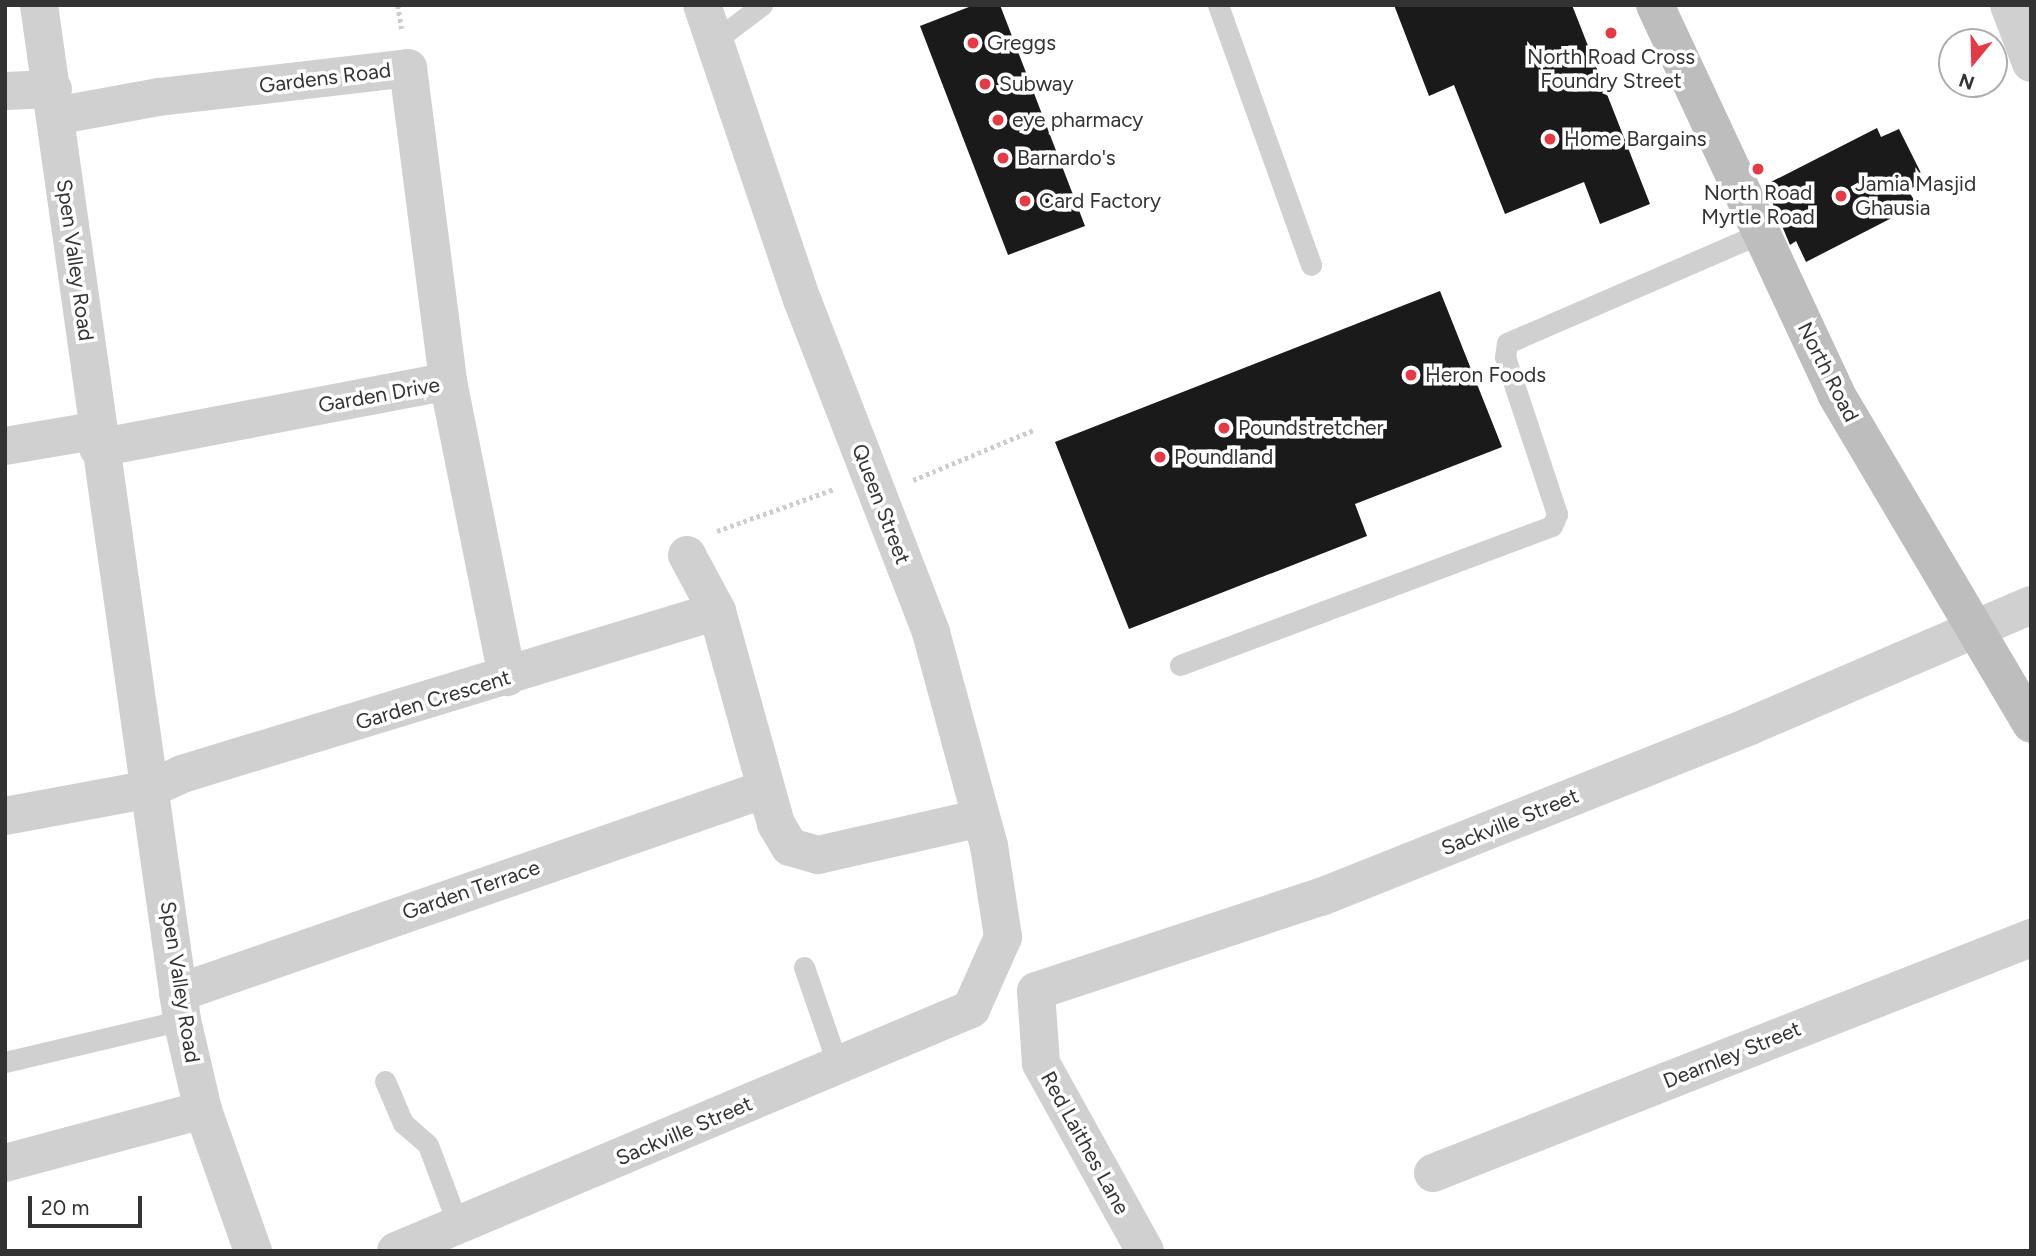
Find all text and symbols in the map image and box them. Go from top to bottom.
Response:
marker: North Road Cross Foundry Street [1603,25,1619,41]
north arrow [1938,28,2008,98]
place label: Greggs [987,30,1056,56]
marker: Greggs [965,35,981,51]
place label: North Road Cross Foundry Street [1527,44,1695,94]
street label: Gardens Road [258,57,392,99]
text: N [1956,68,1977,95]
place label: Subway [999,71,1073,97]
marker: Subway [977,76,993,92]
place label: eye pharmacy [1012,107,1143,133]
marker: eye pharmacy [990,112,1006,128]
place label: Home Bargains [1564,126,1707,152]
marker: Home Bargains [1542,131,1558,147]
place label: Barnardo's [1017,145,1116,171]
marker: Barnardo's [995,150,1011,166]
marker: North Road Myrtle Road [1750,161,1766,177]
place label: Jamia Masjid Ghausia [1855,171,1976,221]
street label: Spen Valley Road [51,177,99,343]
place label: North Road Myrtle Road [1701,180,1815,230]
place label: Card Factory [1039,188,1161,214]
marker: Jamia Masjid Ghausia [1833,188,1849,204]
marker: Card Factory [1017,193,1033,209]
street label: North Road [1792,318,1864,426]
place label: Heron Foods [1425,362,1546,388]
marker: Heron Foods [1403,367,1419,383]
street label: Garden Drive [316,372,442,418]
place label: Poundstretcher [1238,415,1384,441]
marker: Poundstretcher [1216,420,1232,436]
street label: Queen Street [847,440,915,568]
place label: Poundland [1174,444,1273,470]
marker: Poundland [1152,449,1168,465]
street label: Garden Crescent [353,664,513,736]
street label: Sackville Street [1438,783,1582,861]
street label: Garden Terrace [399,855,543,925]
street label: Spen Valley Road [155,899,205,1065]
street label: Dearnley Street [1659,1016,1805,1094]
street label: Red Laithes Lane [1035,1067,1135,1219]
street label: Sackville Street [612,1091,756,1171]
scale bar [32,1182,145,1226]
text: 20 m [41,1195,89,1220]

